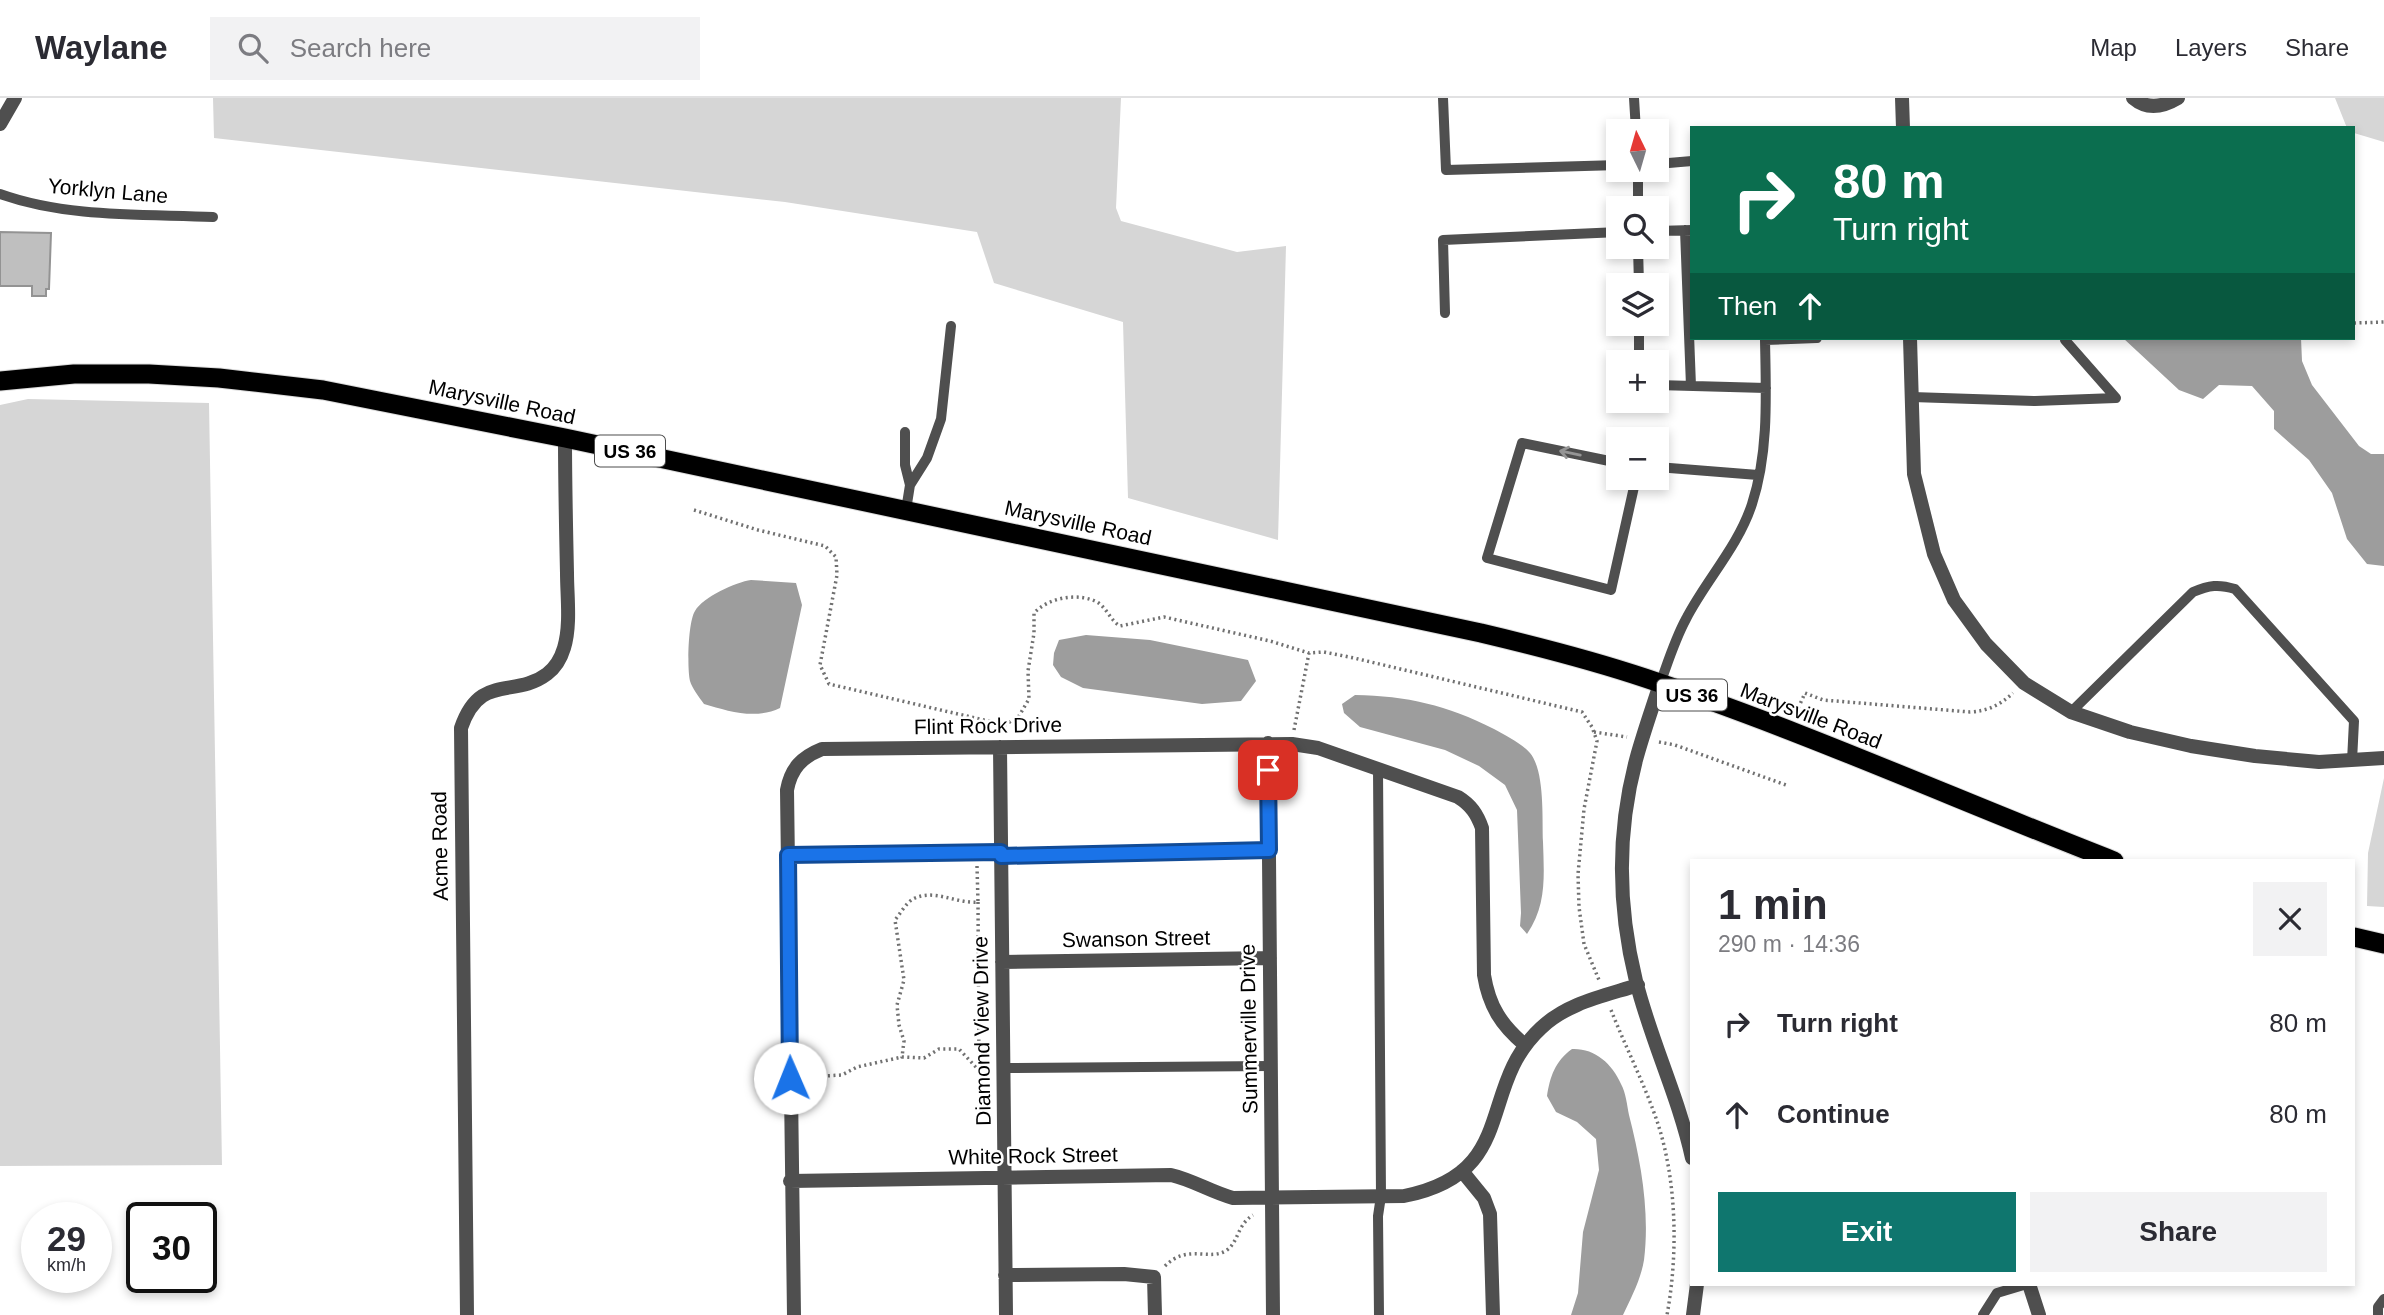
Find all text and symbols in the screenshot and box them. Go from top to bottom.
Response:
search box [210,17,700,80]
text: Waylane [35,29,168,66]
icon: search [234,29,272,67]
text: Search here [290,33,431,63]
text: Map [2090,34,2137,61]
text: Layers [2175,34,2247,61]
text: Share [2285,34,2349,61]
north arrow [1606,119,1670,182]
map controls [1606,119,1669,490]
icon: right [1718,154,1809,245]
text: 80 m [1833,154,1945,208]
street label: Yorklyn Lane [47,174,169,207]
button: search [1606,196,1669,259]
text: Turn right [1833,211,1969,247]
button: layers [1606,273,1669,336]
icon: ahead [1791,287,1829,325]
text: Then [1718,291,1777,321]
button: + [1606,350,1669,413]
street label: Marysville Road [427,375,578,428]
button: − [1606,427,1669,490]
road number: US 36 [595,436,665,466]
one-way arrow [1559,446,1582,460]
street label: Marysville Road [1003,496,1154,549]
street label: Marysville Road [1737,678,1885,753]
road number: US 36 [1657,680,1727,710]
street label: Flint Rock Drive [914,713,1062,738]
pin [1238,740,1298,800]
icon: arrive [1249,751,1287,789]
street label: Acme Road [427,791,452,901]
text: 1 min [1718,881,1828,928]
button: close [2253,882,2327,956]
street label: Swanson Street [1062,926,1210,951]
text: 290 m · 14:36 [1718,931,1860,957]
street label: Diamond View Drive [968,936,995,1126]
street label: Summerville Drive [1236,944,1261,1114]
icon: right [1718,1005,1756,1043]
text: Turn right [1777,1008,1898,1038]
text: 80 m [2269,1008,2327,1038]
position arrow [753,1041,827,1115]
icon: ahead [1718,1096,1756,1134]
text: Continue [1777,1099,1890,1129]
text: 80 m [2269,1099,2327,1129]
street label: White Rock Street [948,1143,1118,1168]
button: Exit [1718,1192,2016,1272]
button: Share [2030,1192,2327,1272]
speed limit sign: 30 [126,1202,217,1293]
text: 29 [47,1219,86,1258]
text: km/h [47,1255,86,1275]

